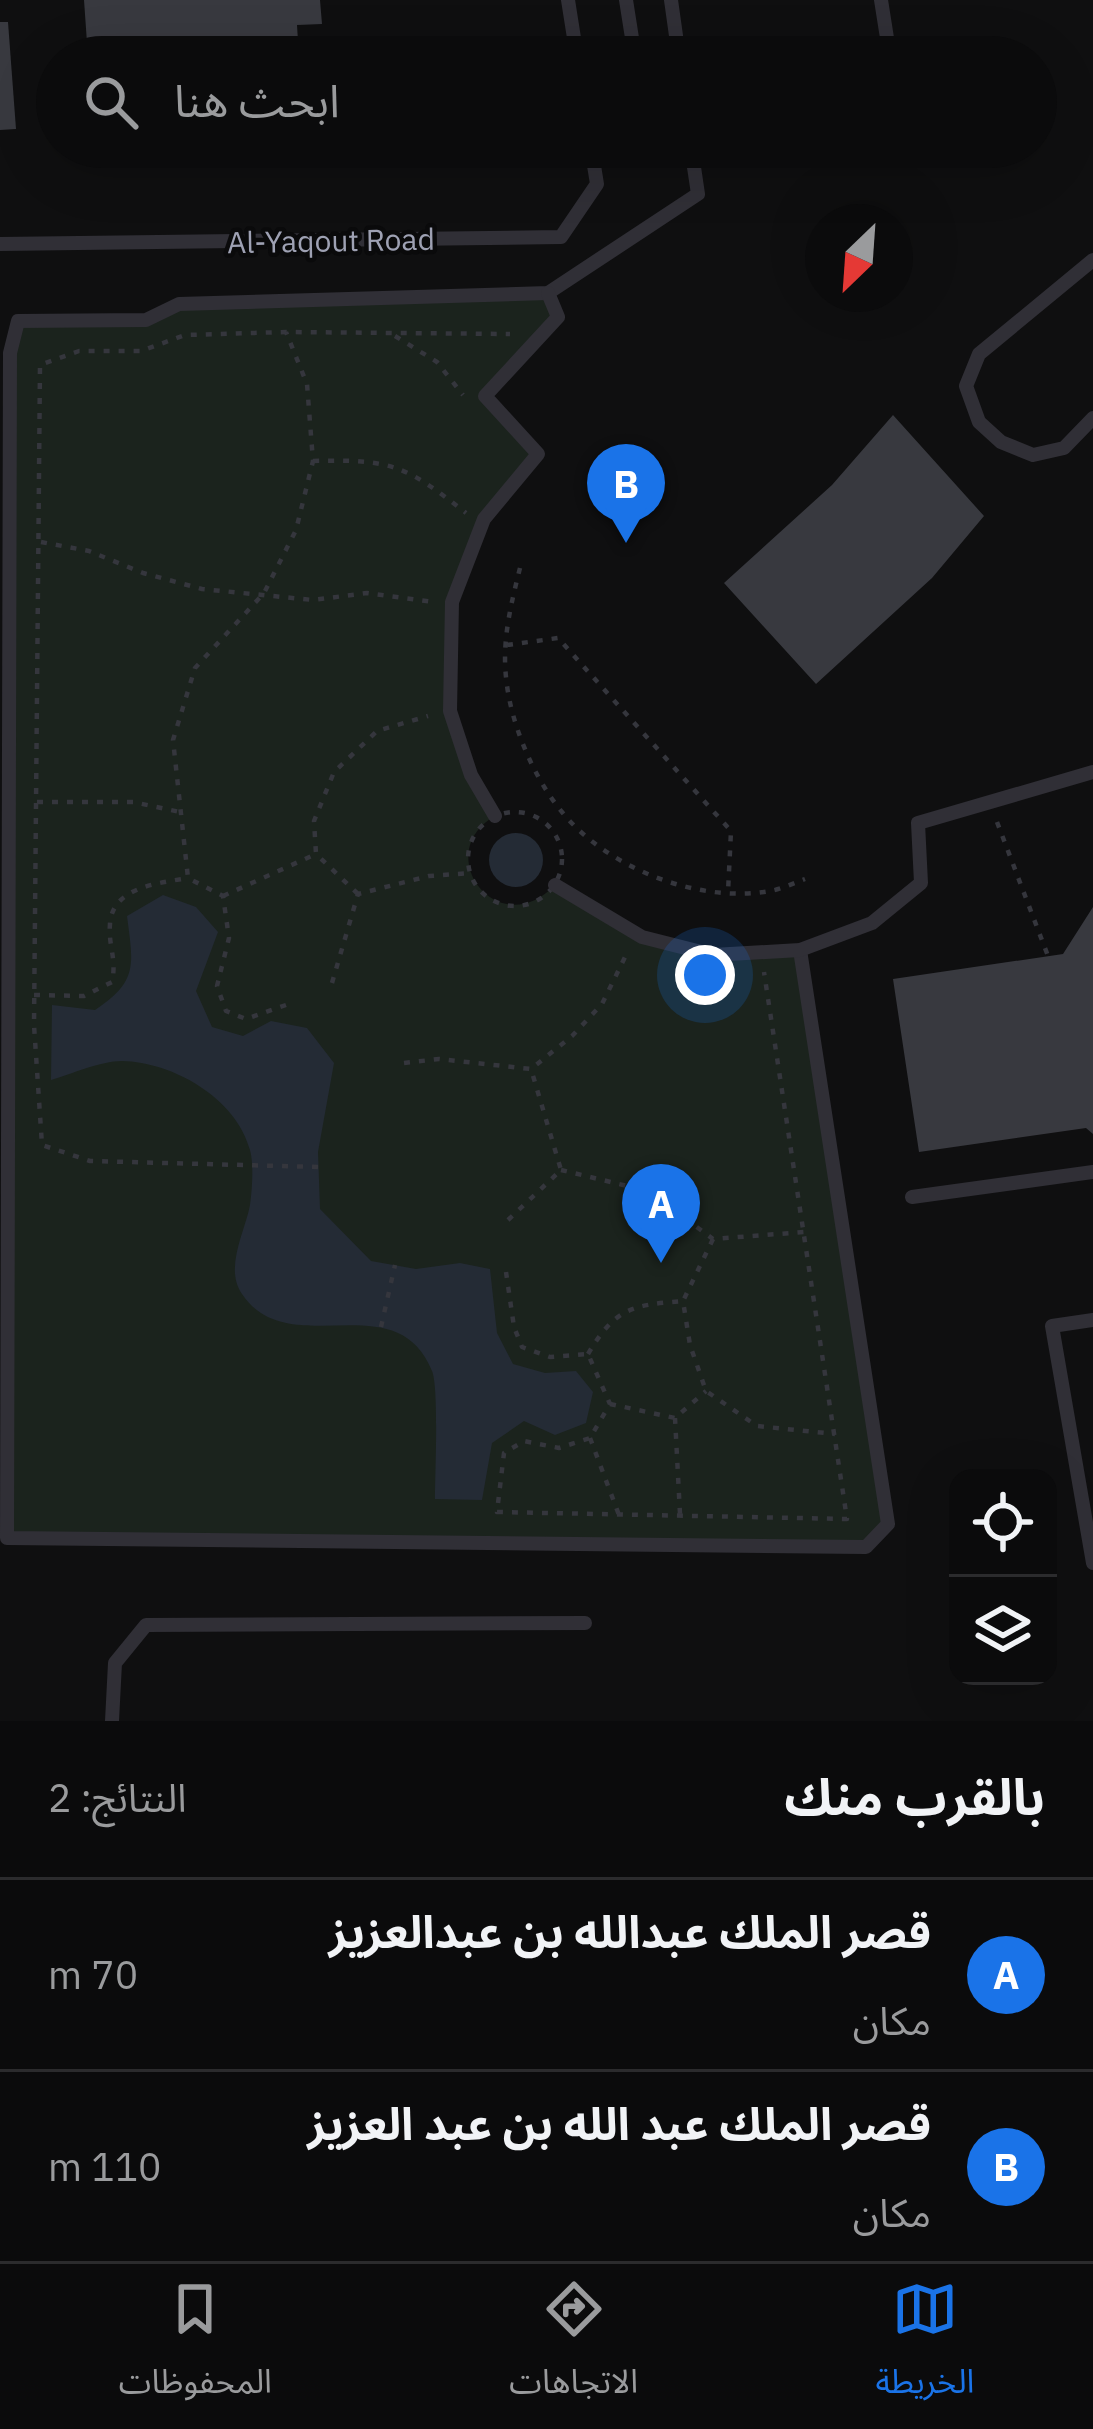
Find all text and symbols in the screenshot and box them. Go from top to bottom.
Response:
search box [36,36,1057,168]
icon: search [78,69,144,135]
text: ابحث هنا [174,71,340,129]
north arrow [805,204,913,312]
street label: Al-Yaqout Road [227,219,435,261]
pin: B [587,444,665,543]
your location [675,945,735,1005]
pin: A [622,1164,700,1263]
map controls [949,1469,1057,1685]
button: locate [949,1469,1057,1577]
button: layers [949,1577,1057,1685]
text: بالقرب منك [784,1763,1045,1829]
text: النتائج: 2 [48,1772,187,1823]
text: قصر الملك عبدالله بن عبدالعزيز [329,1902,931,1960]
text: 70 m [48,1949,138,2000]
text: A [993,1949,1019,2000]
text: مكان [853,1995,931,2046]
text: قصر الملك عبد الله بن عبد العزيز [308,2094,931,2152]
text: 110 m [48,2141,161,2192]
text: B [993,2141,1019,2192]
text: مكان [853,2187,931,2238]
tab: المحفوظات [119,2276,272,2417]
tab: الاتجاهات [509,2276,638,2417]
tab: الخريطة [875,2276,974,2417]

